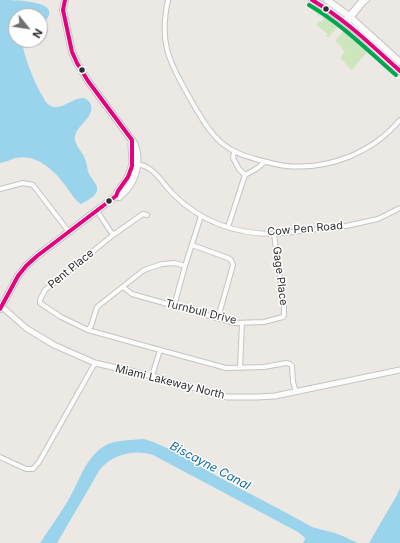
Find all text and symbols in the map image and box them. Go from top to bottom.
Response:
unlabelled marker [321,4,331,14]
north arrow [8,8,48,48]
text: N [29,26,46,41]
unlabelled marker [77,65,87,75]
unlabelled marker [104,196,114,206]
street label: Cow Pen Road [267,219,343,239]
street label: Gage Place [270,246,290,306]
street label: Pent Place [45,247,97,291]
street label: Turnbull Drive [164,297,238,327]
street label: Miami Lakeway North [114,362,226,402]
water label: Biscayne Canal [167,439,253,493]

